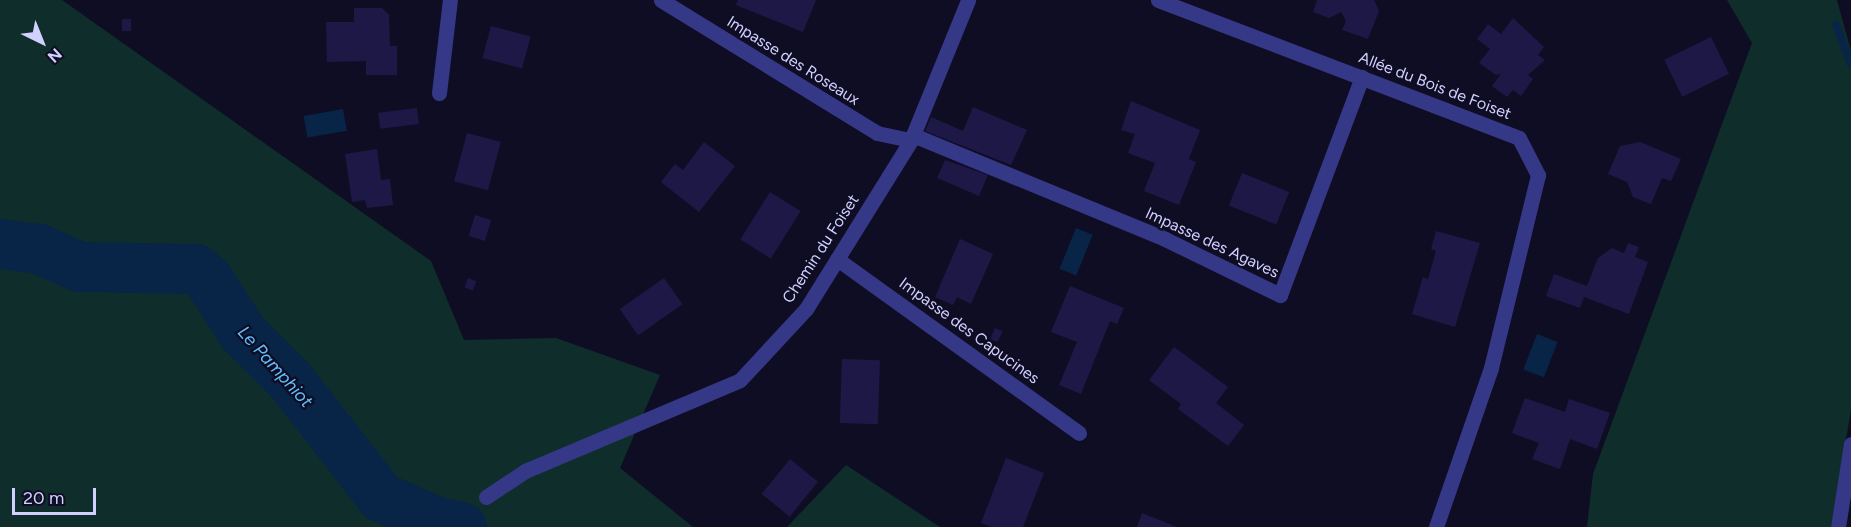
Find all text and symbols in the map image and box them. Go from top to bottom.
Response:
north arrow [12,12,72,72]
street label: Impasse des Roseaux [723,12,863,110]
text: N [44,44,66,67]
street label: Allée du Bois de Foiset [1356,48,1514,124]
street label: Chemin du Foiset [779,191,863,307]
street label: Impasse des Agaves [1142,204,1282,282]
street label: Impasse des Capucines [895,274,1043,388]
water label: Le Pamphiot [233,322,317,412]
scale bar [15,476,99,514]
text: 20 m [23,487,64,509]

